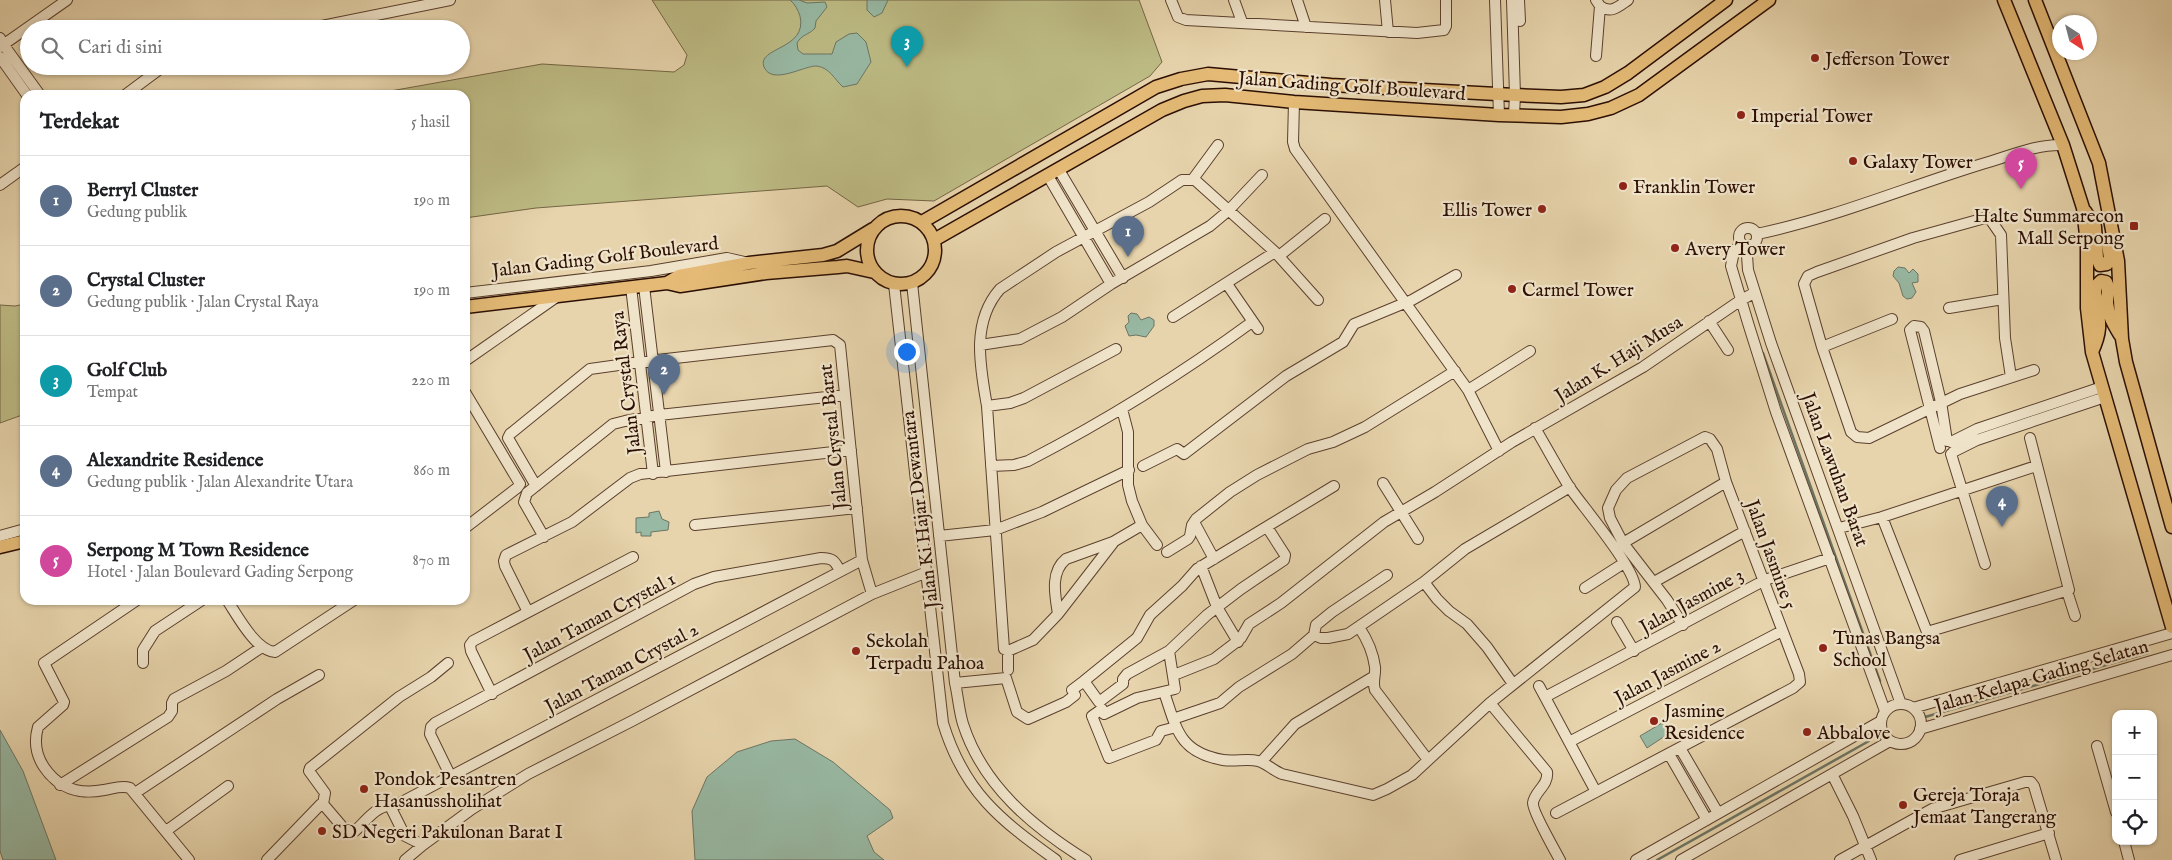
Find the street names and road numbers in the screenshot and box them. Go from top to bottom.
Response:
street label: Jalan Gading Golf Boulevard [1235,67,1467,107]
street label: Jalan Gading Golf Boulevard [489,232,721,284]
street label: Jalan Crystal Raya [606,309,648,457]
street label: Jalan K. Haji Musa [1549,310,1688,410]
street label: Jalan Crystal Barat [814,362,854,513]
street label: Jalan Lawuhan Barat [1794,388,1873,550]
street label: Jalan Ki Hajar Dewantara [897,409,945,612]
street label: Jalan Jasmine 5 [1739,495,1801,613]
street label: Jalan Jasmine 3 [1634,563,1748,641]
street label: Jalan Taman Crystal 1 [518,568,680,669]
street label: Jalan Taman Crystal 2 [539,618,703,720]
street label: Jalan Jasmine 2 [1609,635,1725,712]
street label: Jalan Kelapa Gading Selatan [1930,635,2151,720]

